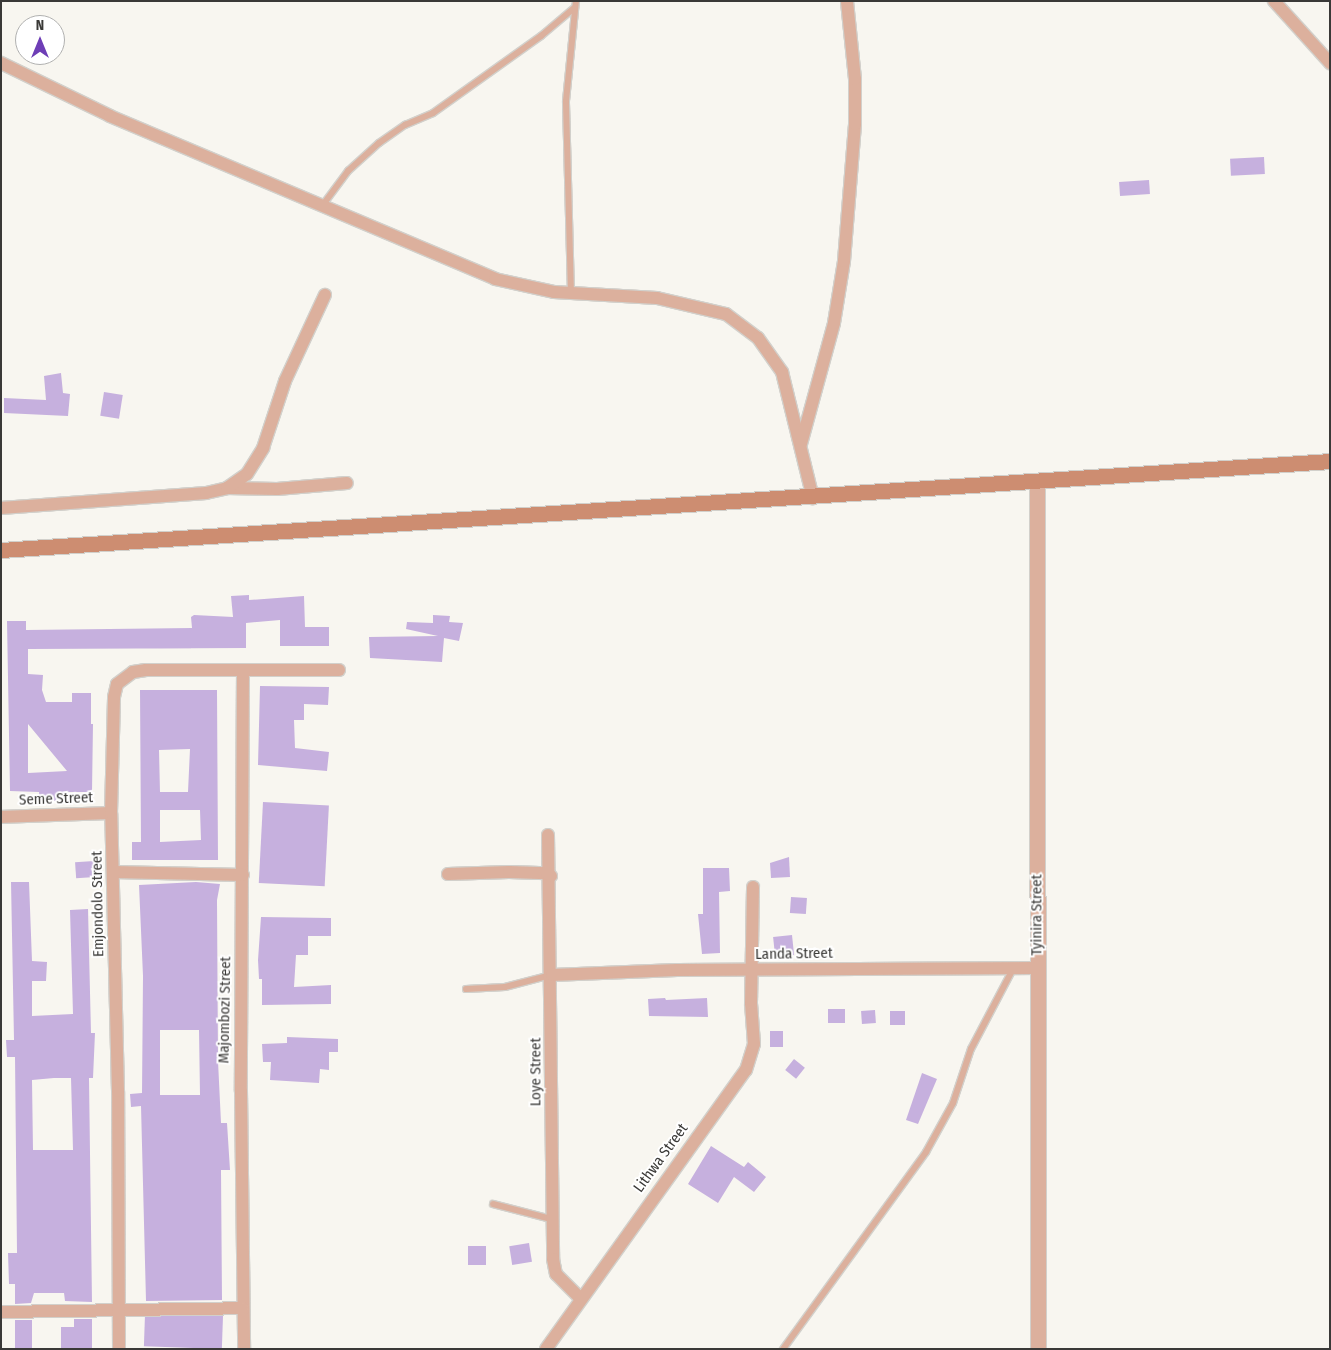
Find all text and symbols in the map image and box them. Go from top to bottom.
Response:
north arrow [15,15,65,65]
text: N [36,17,44,34]
street label: Seme Street [19,789,93,809]
street label: Emjondolo Street [88,851,108,957]
street label: Tyinira Street [1028,874,1046,956]
street label: Landa Street [755,944,833,964]
street label: Majombozi Street [215,956,235,1064]
street label: Loye Street [527,1038,545,1106]
street label: Lithwa Street [630,1120,692,1196]

